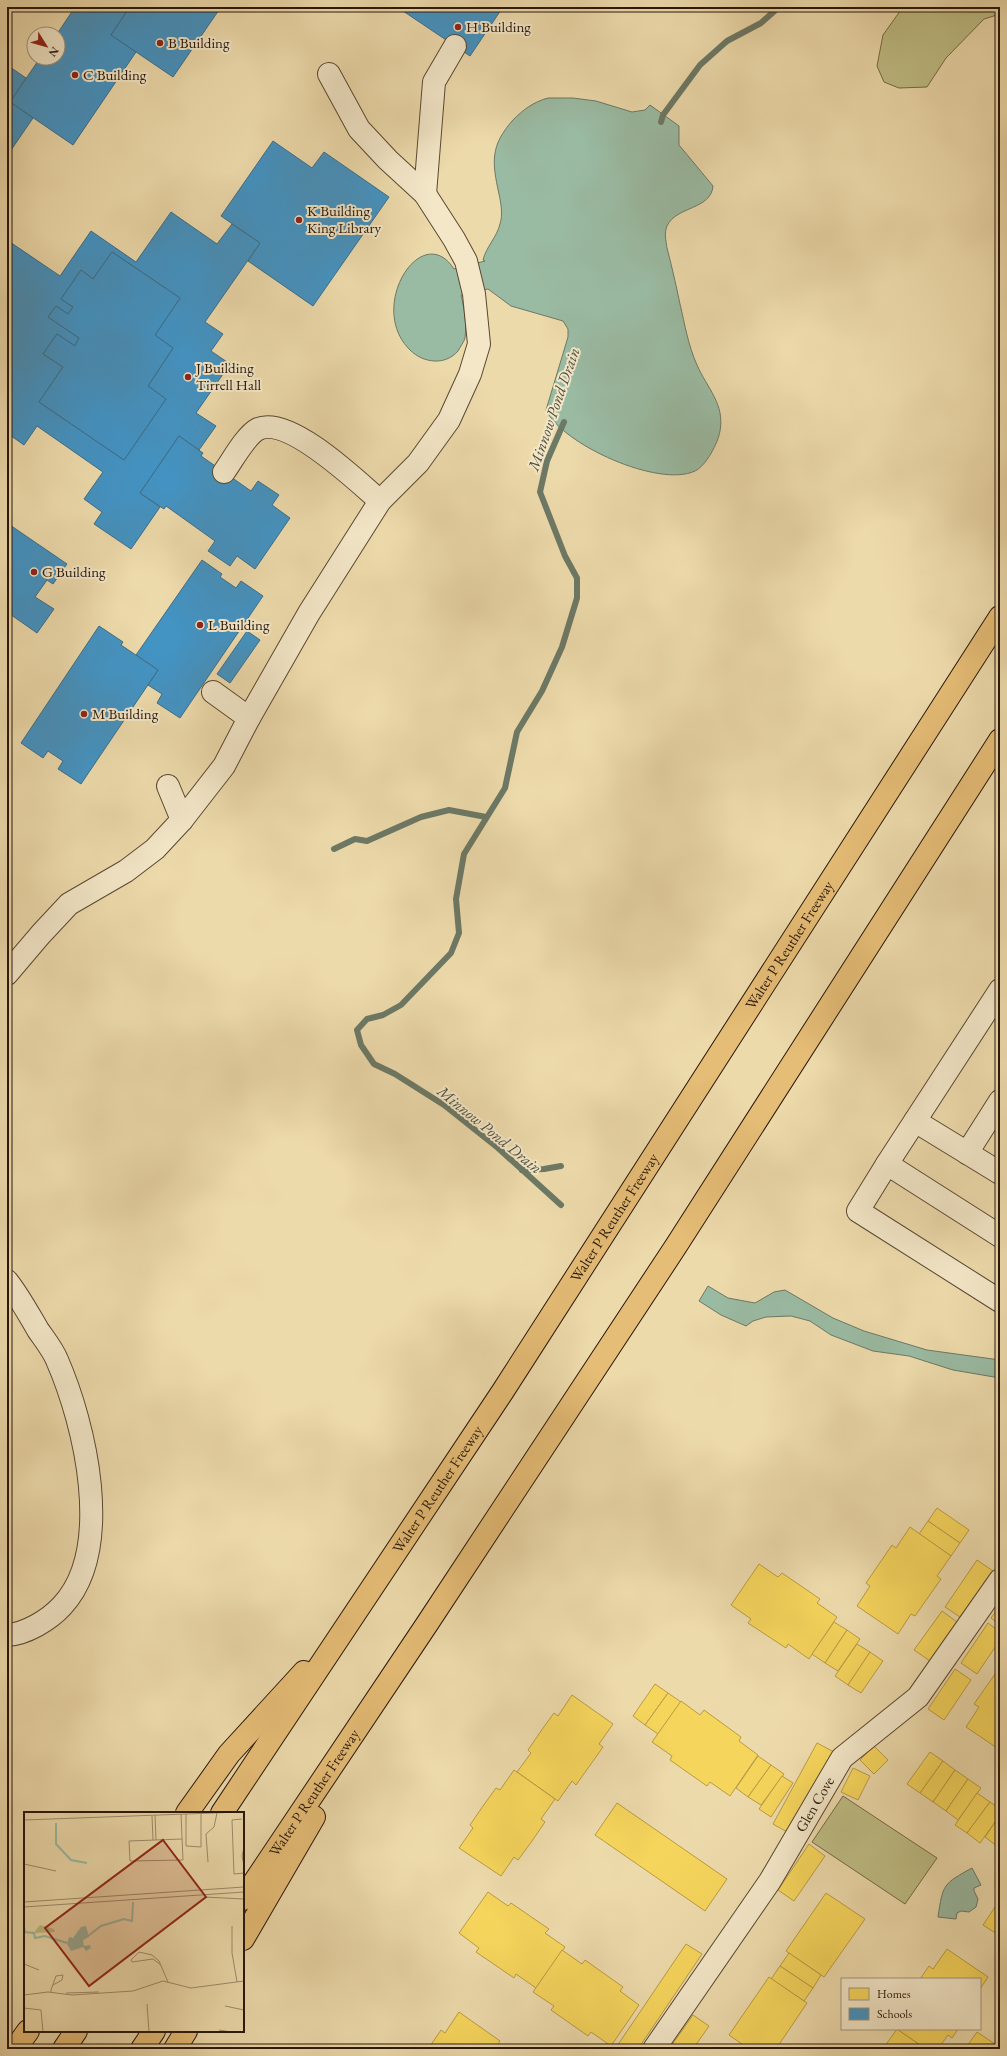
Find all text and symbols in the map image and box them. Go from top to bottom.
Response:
place label: H Building [466,17,531,36]
marker: H Building [453,22,463,32]
north arrow [26,26,66,66]
place label: B Building [168,33,230,52]
marker: B Building [155,38,165,48]
text: N [46,44,62,60]
place label: C Building [83,65,147,84]
marker: C Building [70,70,80,80]
place label: K Building King Library [307,201,382,237]
marker: K Building King Library [294,215,304,225]
water label: Minnow Pond Drain [522,345,584,475]
place label: J Building Tirrell Hall [194,358,262,394]
marker: J Building Tirrell Hall [183,372,193,382]
place label: G Building [42,562,106,581]
marker: G Building [29,567,39,577]
place label: L Building [208,615,270,634]
marker: L Building [195,620,205,630]
place label: M Building [92,704,159,723]
marker: M Building [79,709,89,719]
street label: Walter P Reuther Freeway [741,876,838,1013]
water label: Minnow Pond Drain [432,1080,546,1178]
street label: Walter P Reuther Freeway [566,1149,662,1285]
street label: Walter P Reuther Freeway [388,1421,487,1556]
street label: Walter P Reuther Freeway [264,1725,363,1860]
street label: Glen Cove [791,1773,838,1835]
inset map [24,1812,244,2032]
legend [841,1978,981,2030]
text: Homes [877,1986,911,2002]
text: Schools [877,2006,912,2022]

